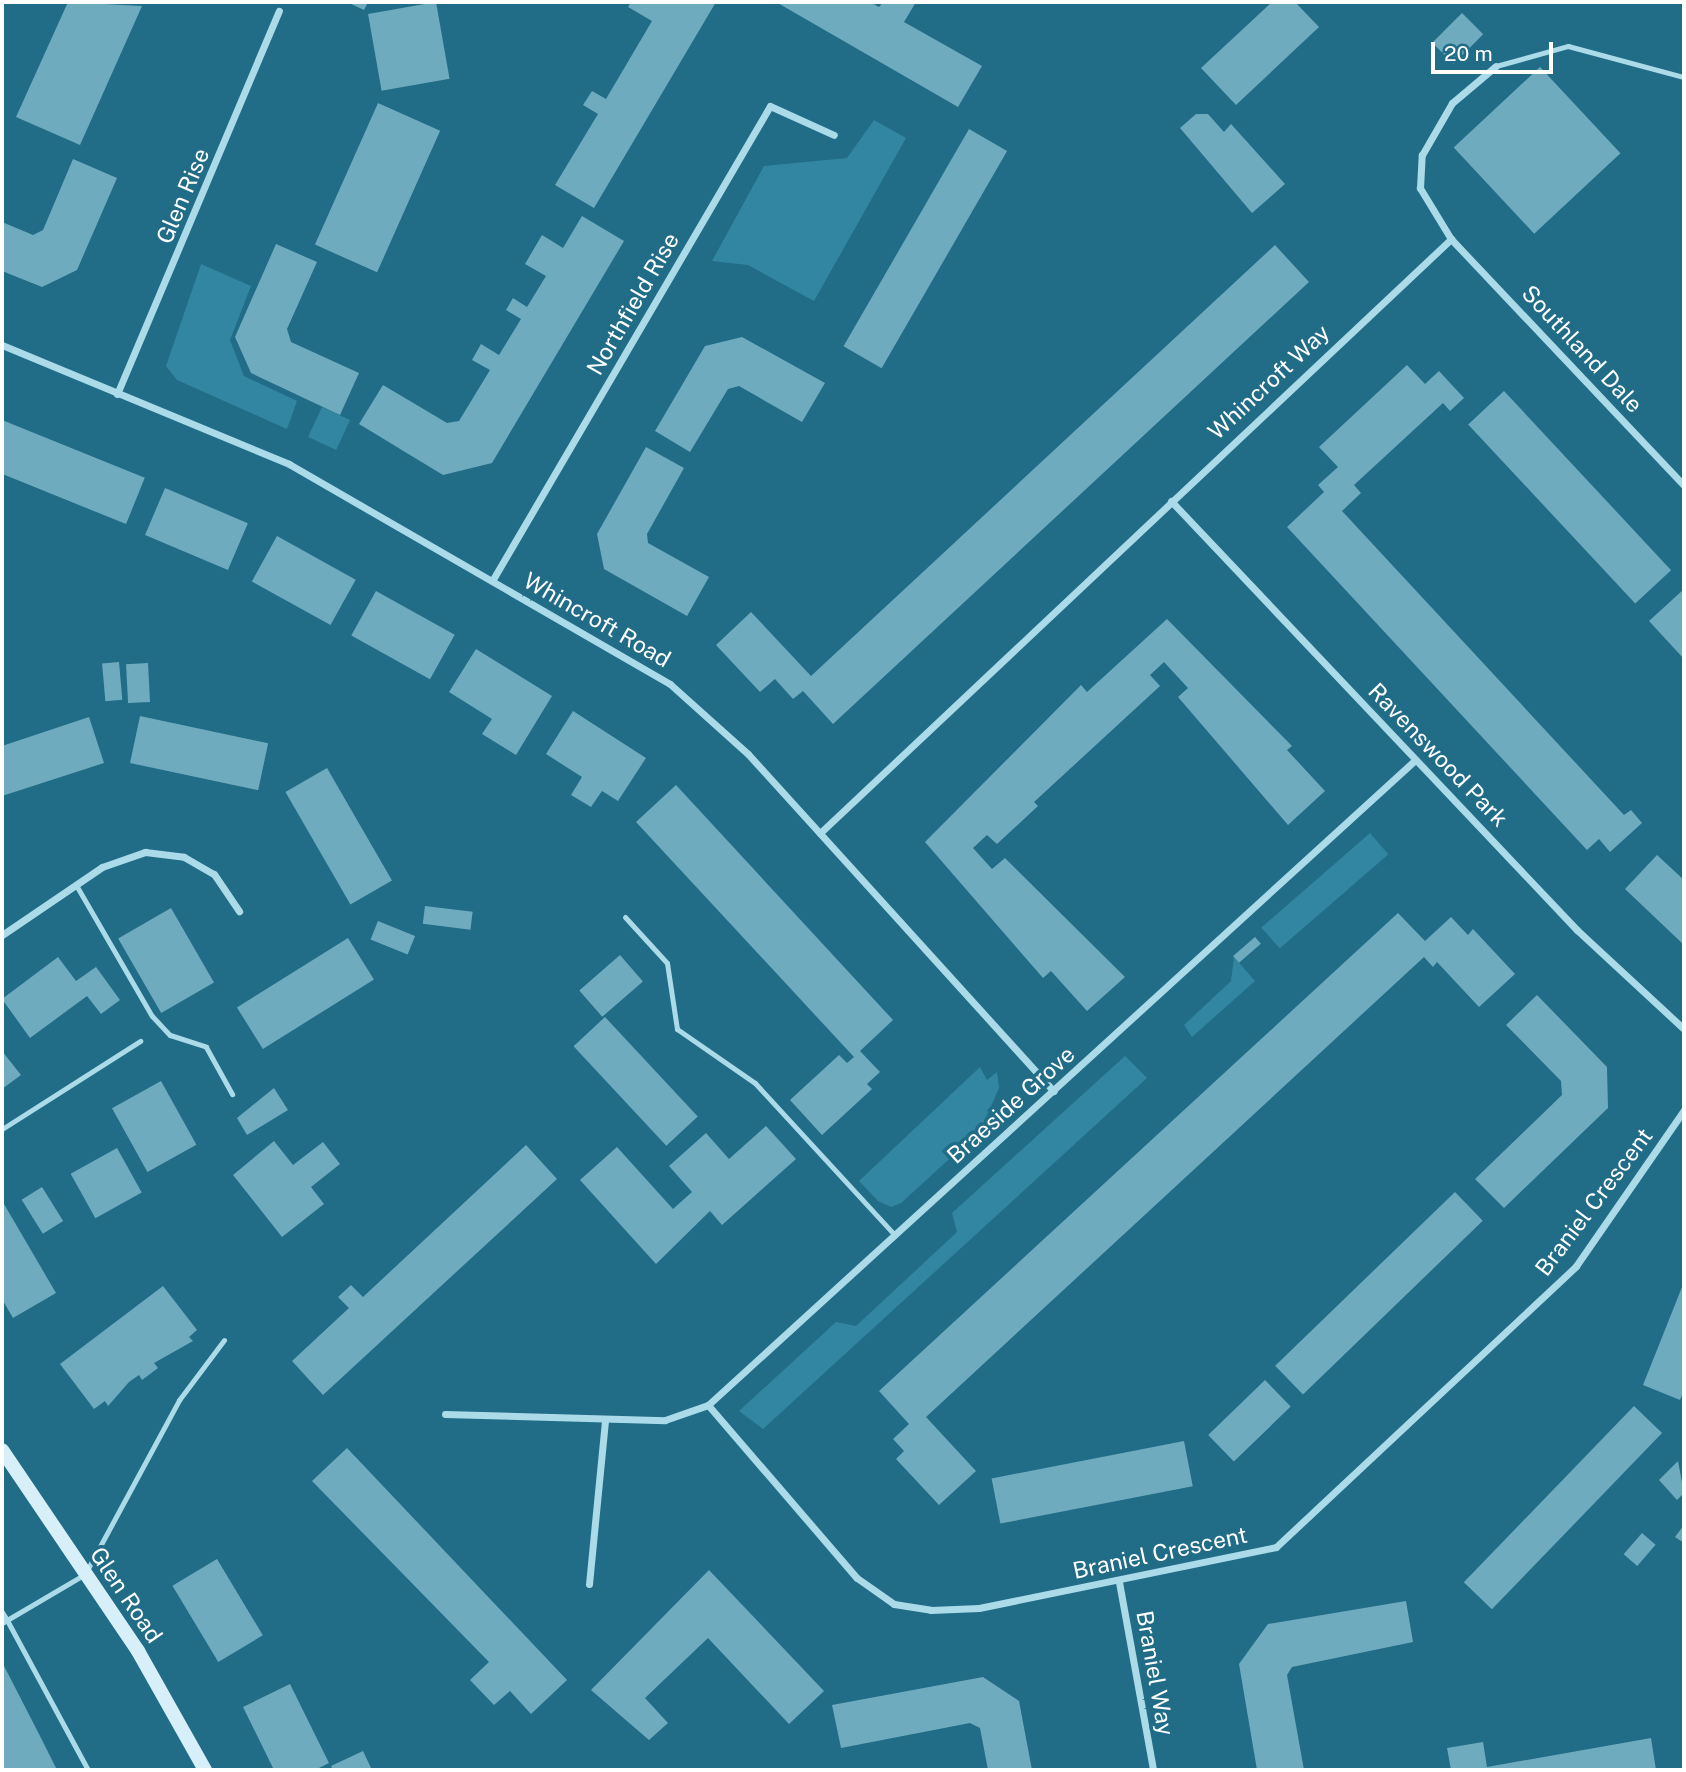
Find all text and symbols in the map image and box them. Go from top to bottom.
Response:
scale bar [1434,28,1556,72]
text: 20 m [1444,41,1493,66]
street label: Glen Rise [151,144,215,248]
street label: Northfield Rise [581,228,685,380]
street label: Southland Dale [1516,280,1648,418]
street label: Whincroft Way [1202,319,1336,445]
street label: Whincroft Road [518,567,676,673]
street label: Ravenswood Park [1362,677,1514,833]
street label: Braeside Grove [942,1040,1080,1170]
street label: Braniel Crescent [1530,1123,1658,1281]
street label: Braniel Crescent [1070,1521,1250,1585]
street label: Glen Road [84,1542,168,1648]
street label: Braniel Way [1130,1608,1180,1738]

